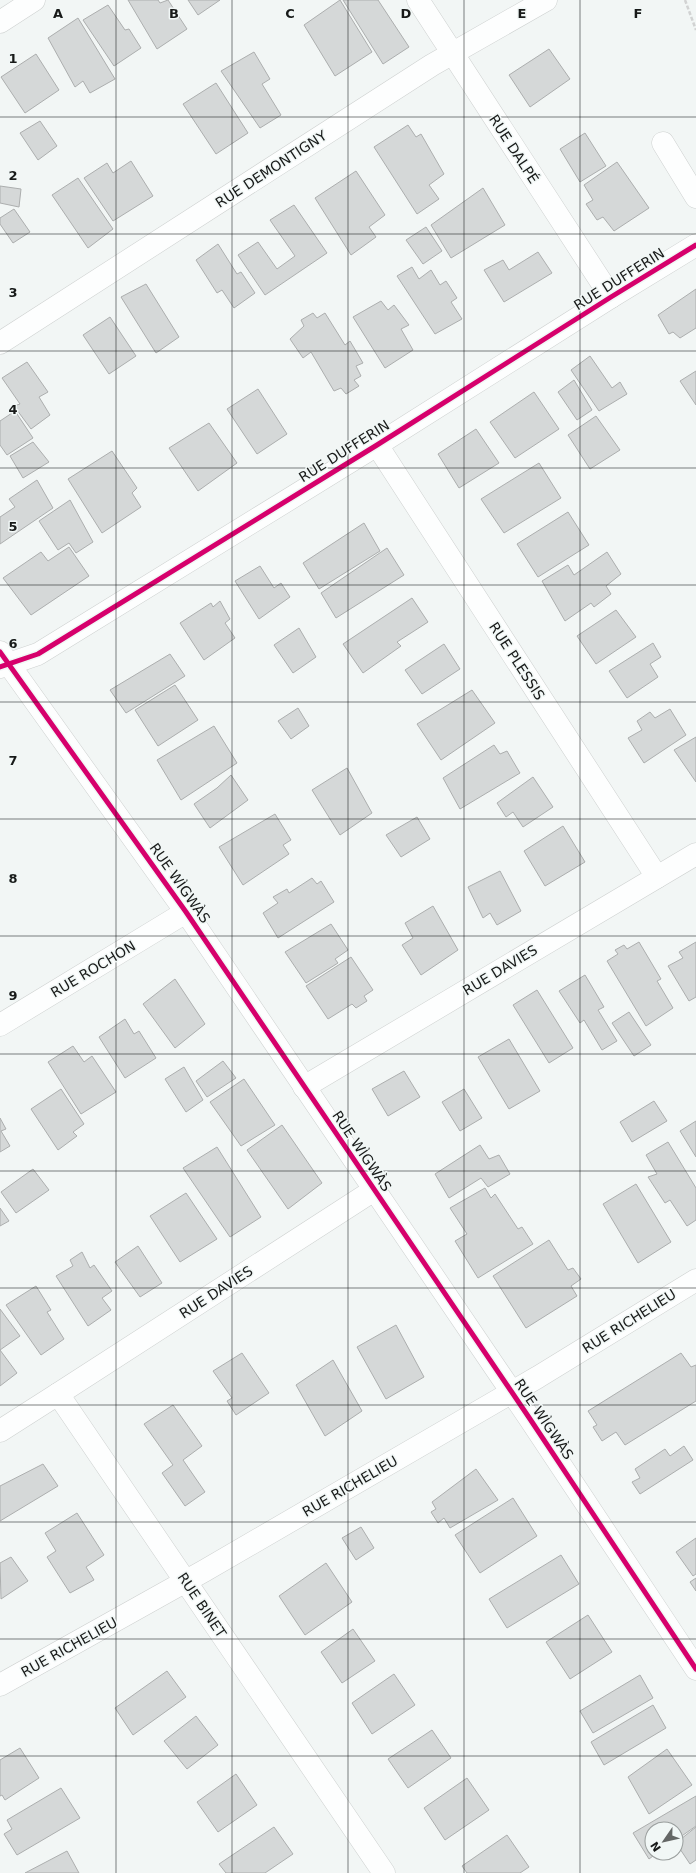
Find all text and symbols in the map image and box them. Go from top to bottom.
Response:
text: A [53,6,63,21]
text: B [169,6,179,21]
text: C [285,6,295,21]
text: D [401,6,412,21]
text: E [518,6,526,21]
text: F [634,6,642,21]
text: 1 [8,51,18,66]
street label: RUE DALPÉ [486,112,542,186]
street label: RUE DEMONTIGNY [213,127,330,211]
text: 2 [8,168,18,183]
street label: RUE DUFFERIN [571,245,667,313]
text: 3 [8,285,18,300]
text: 4 [8,402,18,417]
street label: RUE DUFFERIN [296,417,392,485]
text: 5 [8,519,18,534]
street label: RUE PLESSIS [486,619,548,703]
text: 6 [8,636,18,651]
text: 7 [8,753,18,768]
street label: RUE WÌGWÀS [147,840,213,926]
text: 8 [8,871,18,886]
street label: RUE ROCHON [48,937,138,1001]
street label: RUE DAVIES [460,941,540,998]
text: 9 [8,988,18,1003]
street label: RUE WÌGWÀS [329,1108,395,1194]
street label: RUE DAVIES [176,1262,256,1322]
street label: RUE RICHELIEU [579,1286,679,1356]
street label: RUE WÌGWÀS [511,1376,577,1462]
street label: RUE RICHELIEU [300,1452,400,1520]
street label: RUE BINET [174,1569,230,1641]
street label: RUE RICHELIEU [18,1614,120,1680]
north arrow [644,1821,684,1861]
text: N [648,1839,664,1854]

